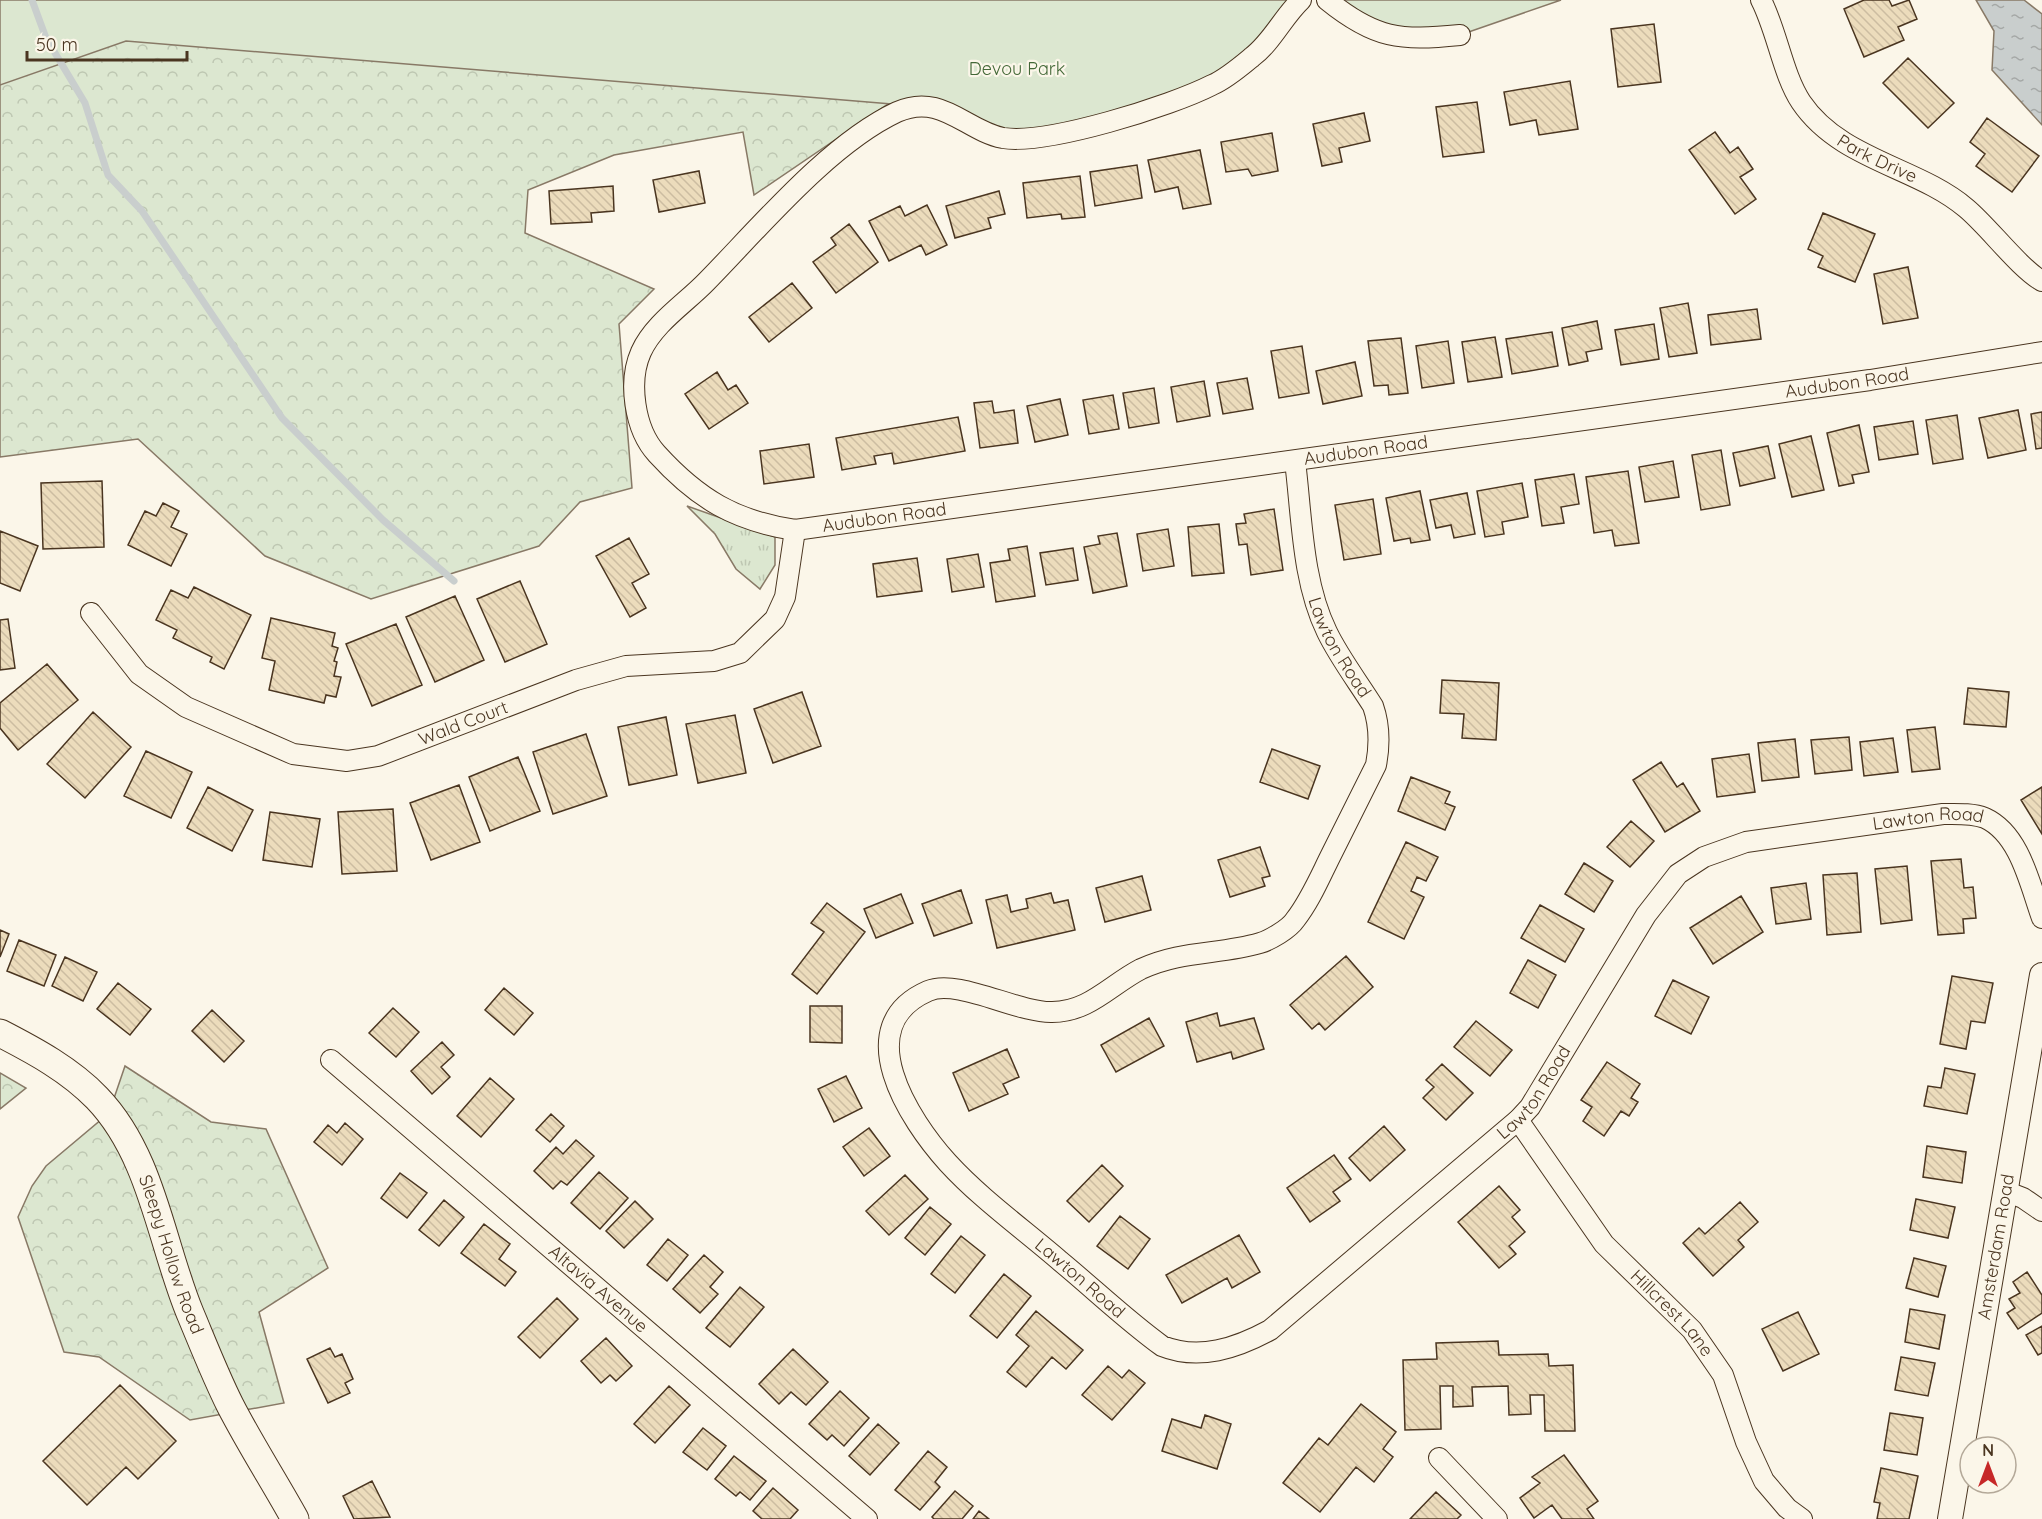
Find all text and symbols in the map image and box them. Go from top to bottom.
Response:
scale bar [27,24,188,62]
text: 50 m [36,33,78,56]
park label: Devou Park [969,57,1065,80]
street label: Park Drive [1833,129,1921,188]
street label: Audubon Road [1784,362,1911,403]
street label: Audubon Road [1302,430,1429,470]
street label: Audubon Road [821,497,948,537]
street label: Lawton Road [1304,594,1376,702]
street label: Wald Court [415,695,511,750]
street label: Lawton Road [1871,802,1986,835]
street label: Lawton Road [1492,1041,1575,1144]
street label: Sleepy Hollow Road [134,1171,209,1337]
street label: Amsterdam Road [1972,1172,2019,1321]
street label: Lawton Road [1030,1233,1130,1323]
street label: Altavia Avenue [544,1240,653,1337]
street label: Hillcrest Lane [1626,1264,1719,1361]
north arrow [1958,1435,2018,1495]
text: N [1982,1440,1994,1460]

